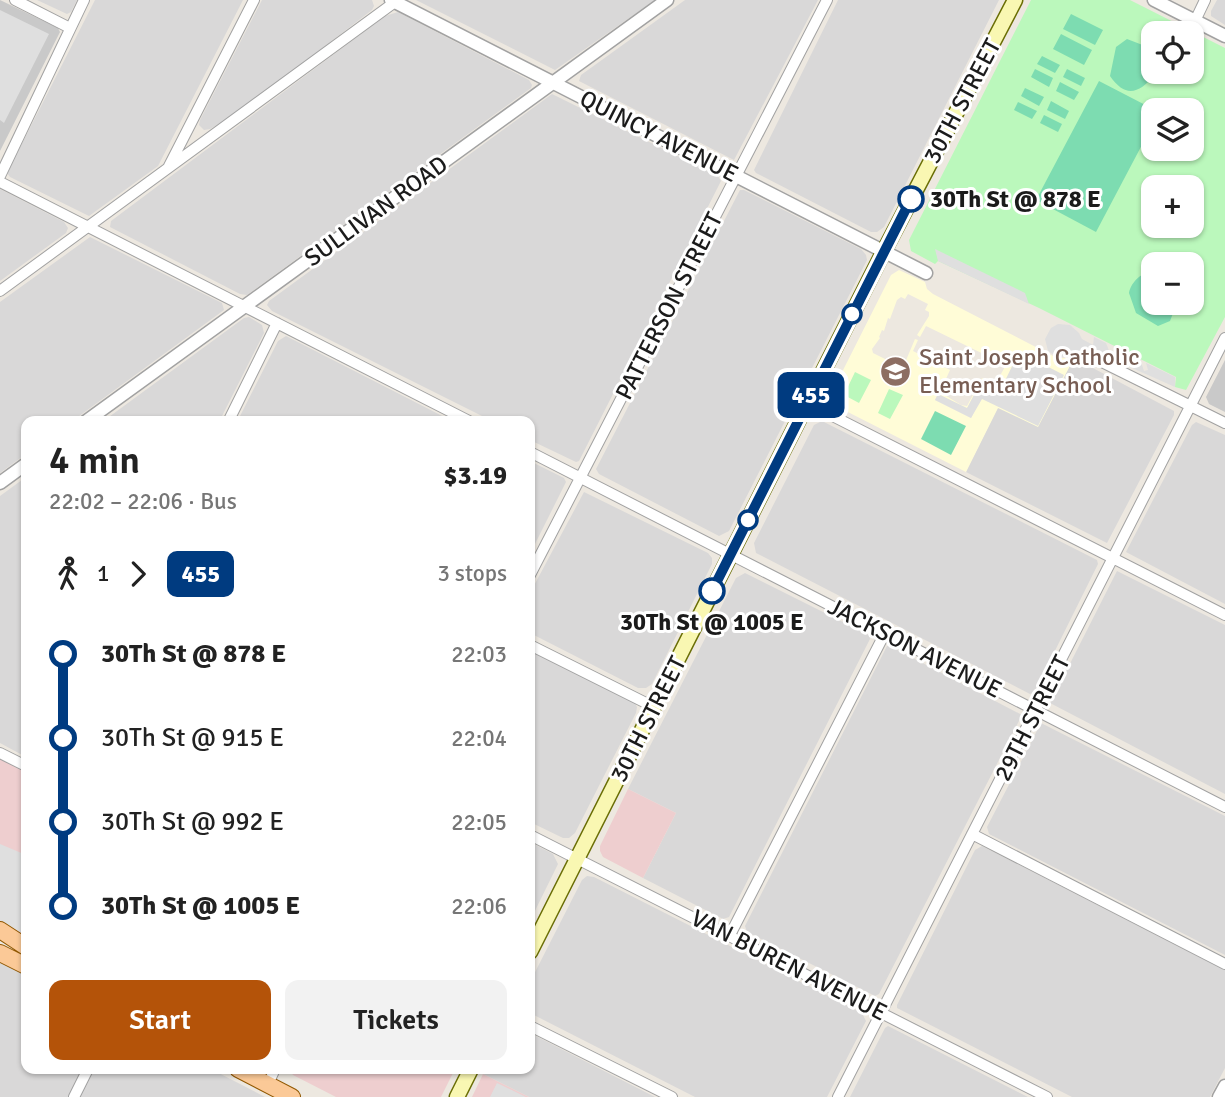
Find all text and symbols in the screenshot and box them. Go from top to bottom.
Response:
map controls [1141,21,1204,315]
button: locate [1141,21,1204,84]
street label: 30TH STREET [917,33,1008,169]
street label: QUINCY AVENUE [575,83,743,189]
button: layers [1141,98,1204,161]
street label: SULLIVAN ROAD [299,149,453,273]
button: + [1141,175,1204,238]
place label: 30Th St @ 878 E [930,184,1101,214]
marker: 30Th St @ 878 E [898,186,924,212]
street label: PATTERSON STREET [609,207,729,405]
button: − [1141,252,1204,315]
unlabelled marker [842,304,862,324]
place label: Saint Joseph Catholic Elementary School [919,342,1140,400]
school or university icon: Saint Joseph Catholic Elementary School [879,354,913,388]
line badge: 455 [771,372,851,418]
text: 455 [792,380,830,410]
text: 4 min [49,437,140,484]
text: $3.19 [443,460,507,492]
text: 22:02 – 22:06 · Bus [49,487,237,516]
unlabelled marker [738,510,758,530]
icon: walk [49,555,87,593]
icon: forward [119,555,157,593]
text: 1 [97,559,109,588]
text: 455 [181,559,220,589]
text: 3 stops [437,559,507,588]
marker: 30Th St @ 1005 E [699,578,725,604]
street label: JACKSON AVENUE [823,591,1007,705]
place label: 30Th St @ 1005 E [620,607,804,637]
text: 30Th St @ 878 E [101,638,286,670]
text: 22:03 [451,640,507,669]
street label: 29TH STREET [988,650,1077,786]
street label: 30TH STREET [604,651,693,787]
text: 30Th St @ 915 E [101,722,284,754]
text: 22:04 [451,724,507,753]
text: 30Th St @ 992 E [101,806,284,838]
text: 22:05 [451,808,507,837]
text: 30Th St @ 1005 E [101,890,300,922]
text: 22:06 [451,892,507,921]
street label: VAN BUREN AVENUE [686,903,892,1027]
button: Start [49,980,271,1060]
button: Tickets [285,980,507,1060]

